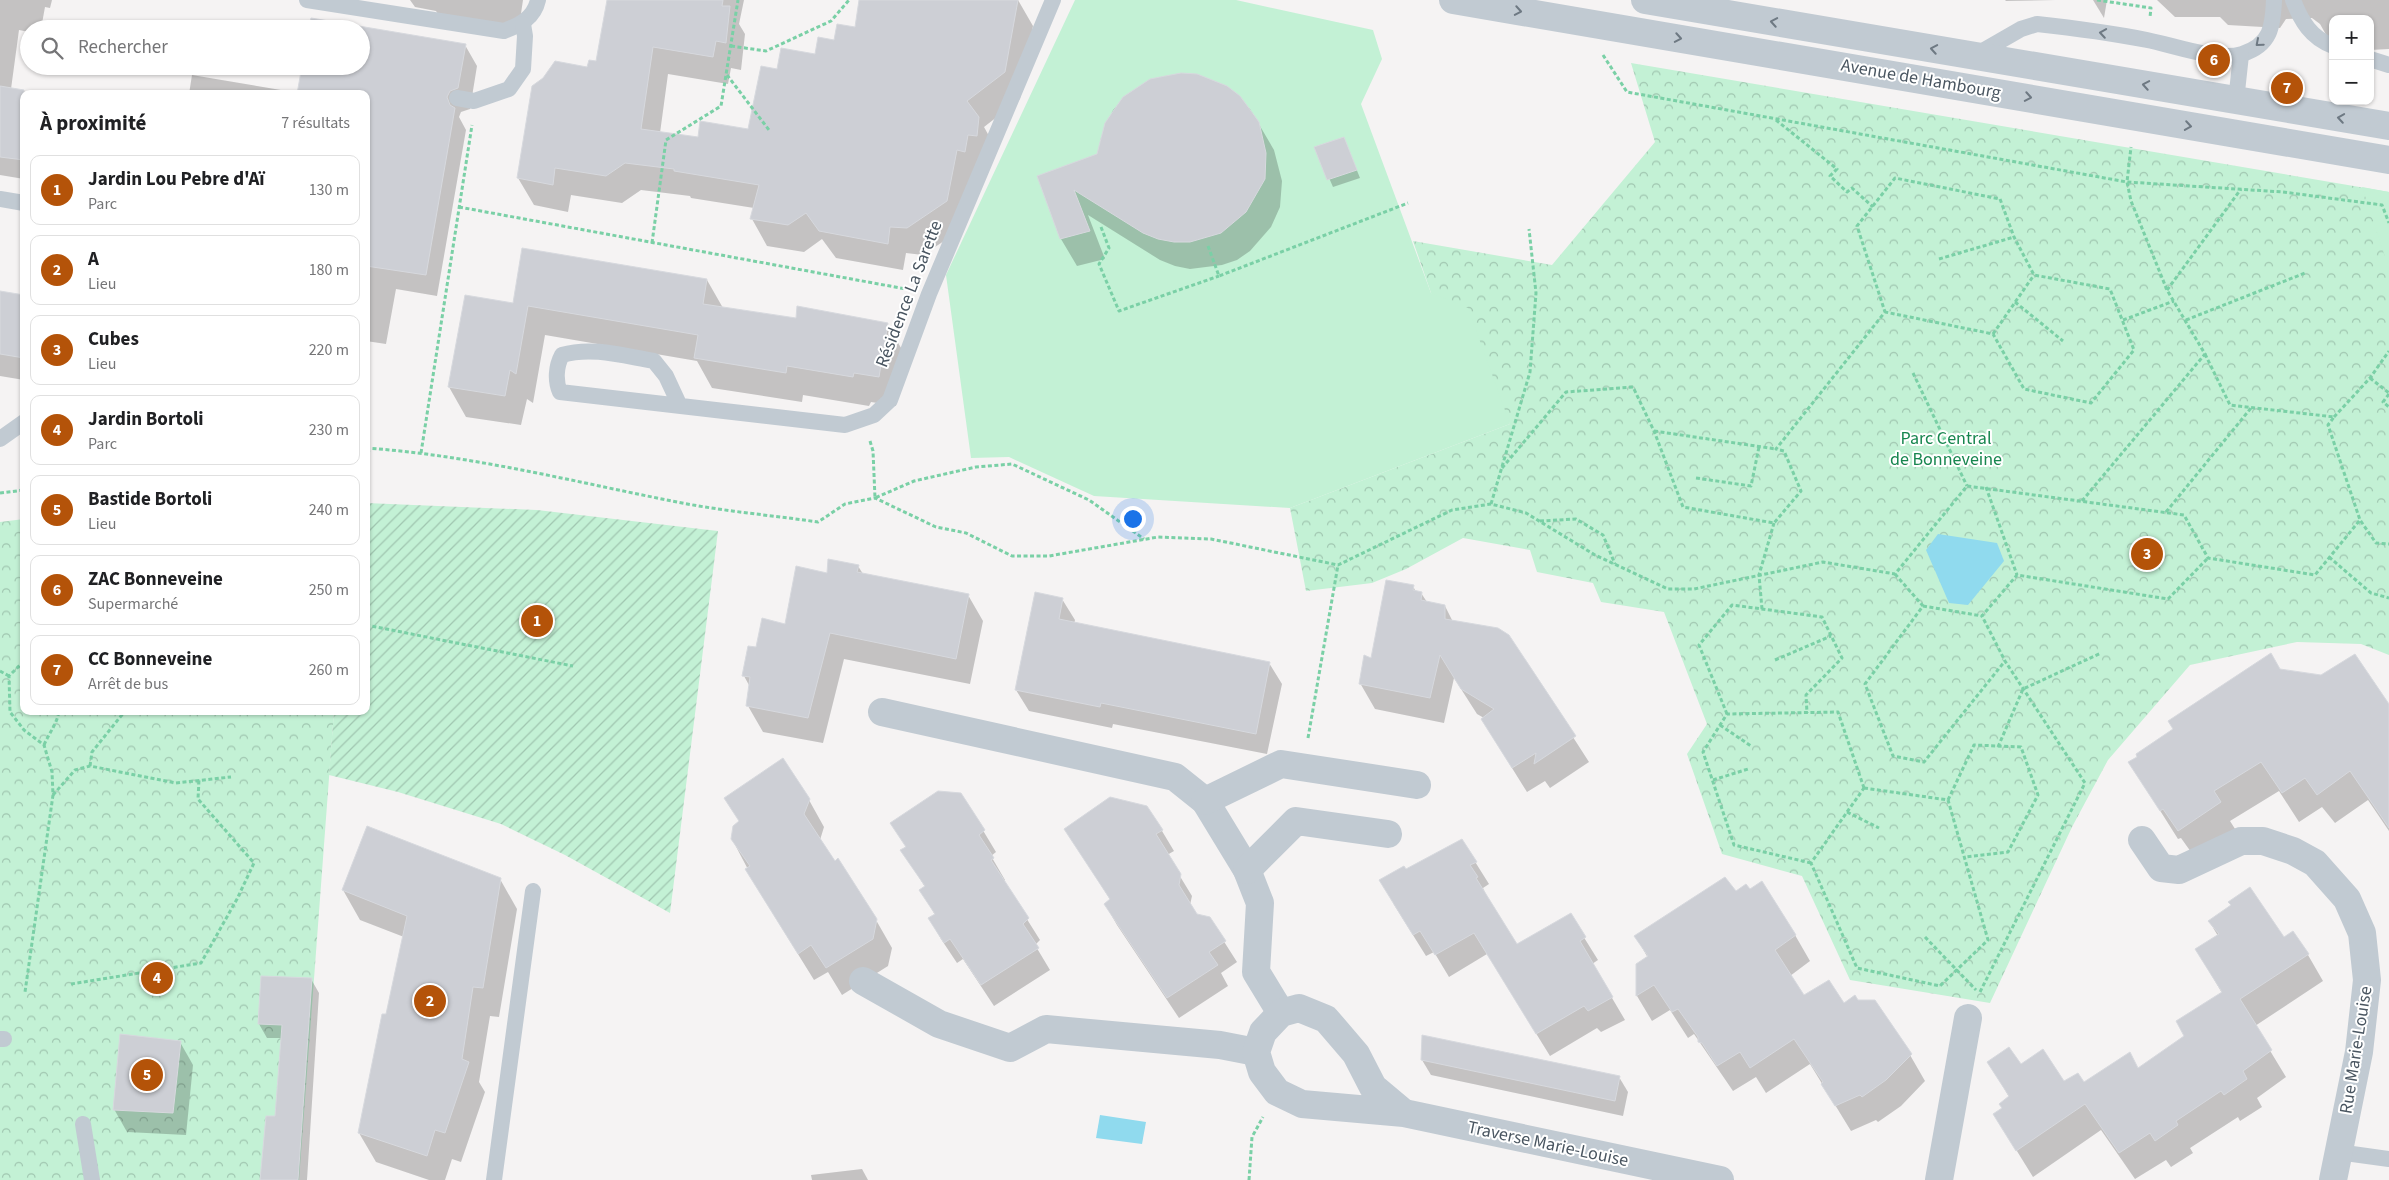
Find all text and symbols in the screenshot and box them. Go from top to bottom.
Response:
one-way arrow [1515,5,1523,16]
map controls [2329,15,2374,105]
button: + [2329,15,2374,60]
one-way arrow [1770,17,1778,27]
search box [20,20,370,75]
one-way arrow [2098,28,2107,38]
one-way arrow [1675,32,1683,43]
icon: search [38,34,66,62]
text: Rechercher [78,34,168,61]
one-way arrow [2255,38,2264,47]
pin: 6 [2198,41,2230,79]
one-way arrow [1930,45,1939,55]
street label: Avenue de Hambourg [1839,53,2003,105]
button: − [2329,60,2374,105]
pin: 7 [2271,69,2303,107]
one-way arrow [2142,80,2151,90]
one-way arrow [2024,92,2033,102]
text: À proximité [40,108,146,138]
text: 7 résultats [281,112,350,134]
one-way arrow [2337,114,2345,124]
one-way arrow [2184,120,2193,130]
text: Jardin Lou Pebre d'Aï [88,166,265,193]
text: 1 [53,179,61,201]
text: 130 m [309,179,349,201]
text: Parc [88,193,117,215]
street label: Résidence La Sarette [869,217,949,371]
text: A [88,246,99,273]
text: 2 [53,259,61,281]
text: 180 m [309,259,349,281]
text: Lieu [88,273,116,295]
text: Cubes [88,326,139,353]
text: 3 [53,339,61,361]
text: 220 m [309,339,349,361]
text: Lieu [88,353,116,375]
text: Jardin Bortoli [88,406,204,433]
text: 4 [53,419,61,441]
text: 230 m [309,419,349,441]
park label: Parc Central de Bonneveine [1890,426,2002,472]
text: Parc [88,433,117,455]
text: Bastide Bortoli [88,486,212,513]
text: 5 [53,499,61,521]
text: 240 m [309,499,349,521]
your location [1120,506,1146,532]
text: Lieu [88,513,116,535]
pin: 3 [2131,535,2163,573]
text: ZAC Bonneveine [88,566,223,593]
text: 6 [53,579,61,601]
text: 250 m [309,579,349,601]
text: Supermarché [88,593,178,615]
pin: 1 [521,602,553,640]
text: CC Bonneveine [88,646,212,673]
text: 7 [53,659,61,681]
text: 260 m [309,659,349,681]
text: Arrêt de bus [88,673,168,695]
pin: 4 [141,959,173,997]
pin: 2 [414,982,446,1020]
street label: Rue Marie-Louise [2334,984,2378,1116]
pin: 5 [131,1056,163,1094]
street label: Traverse Marie-Louise [1465,1115,1631,1173]

